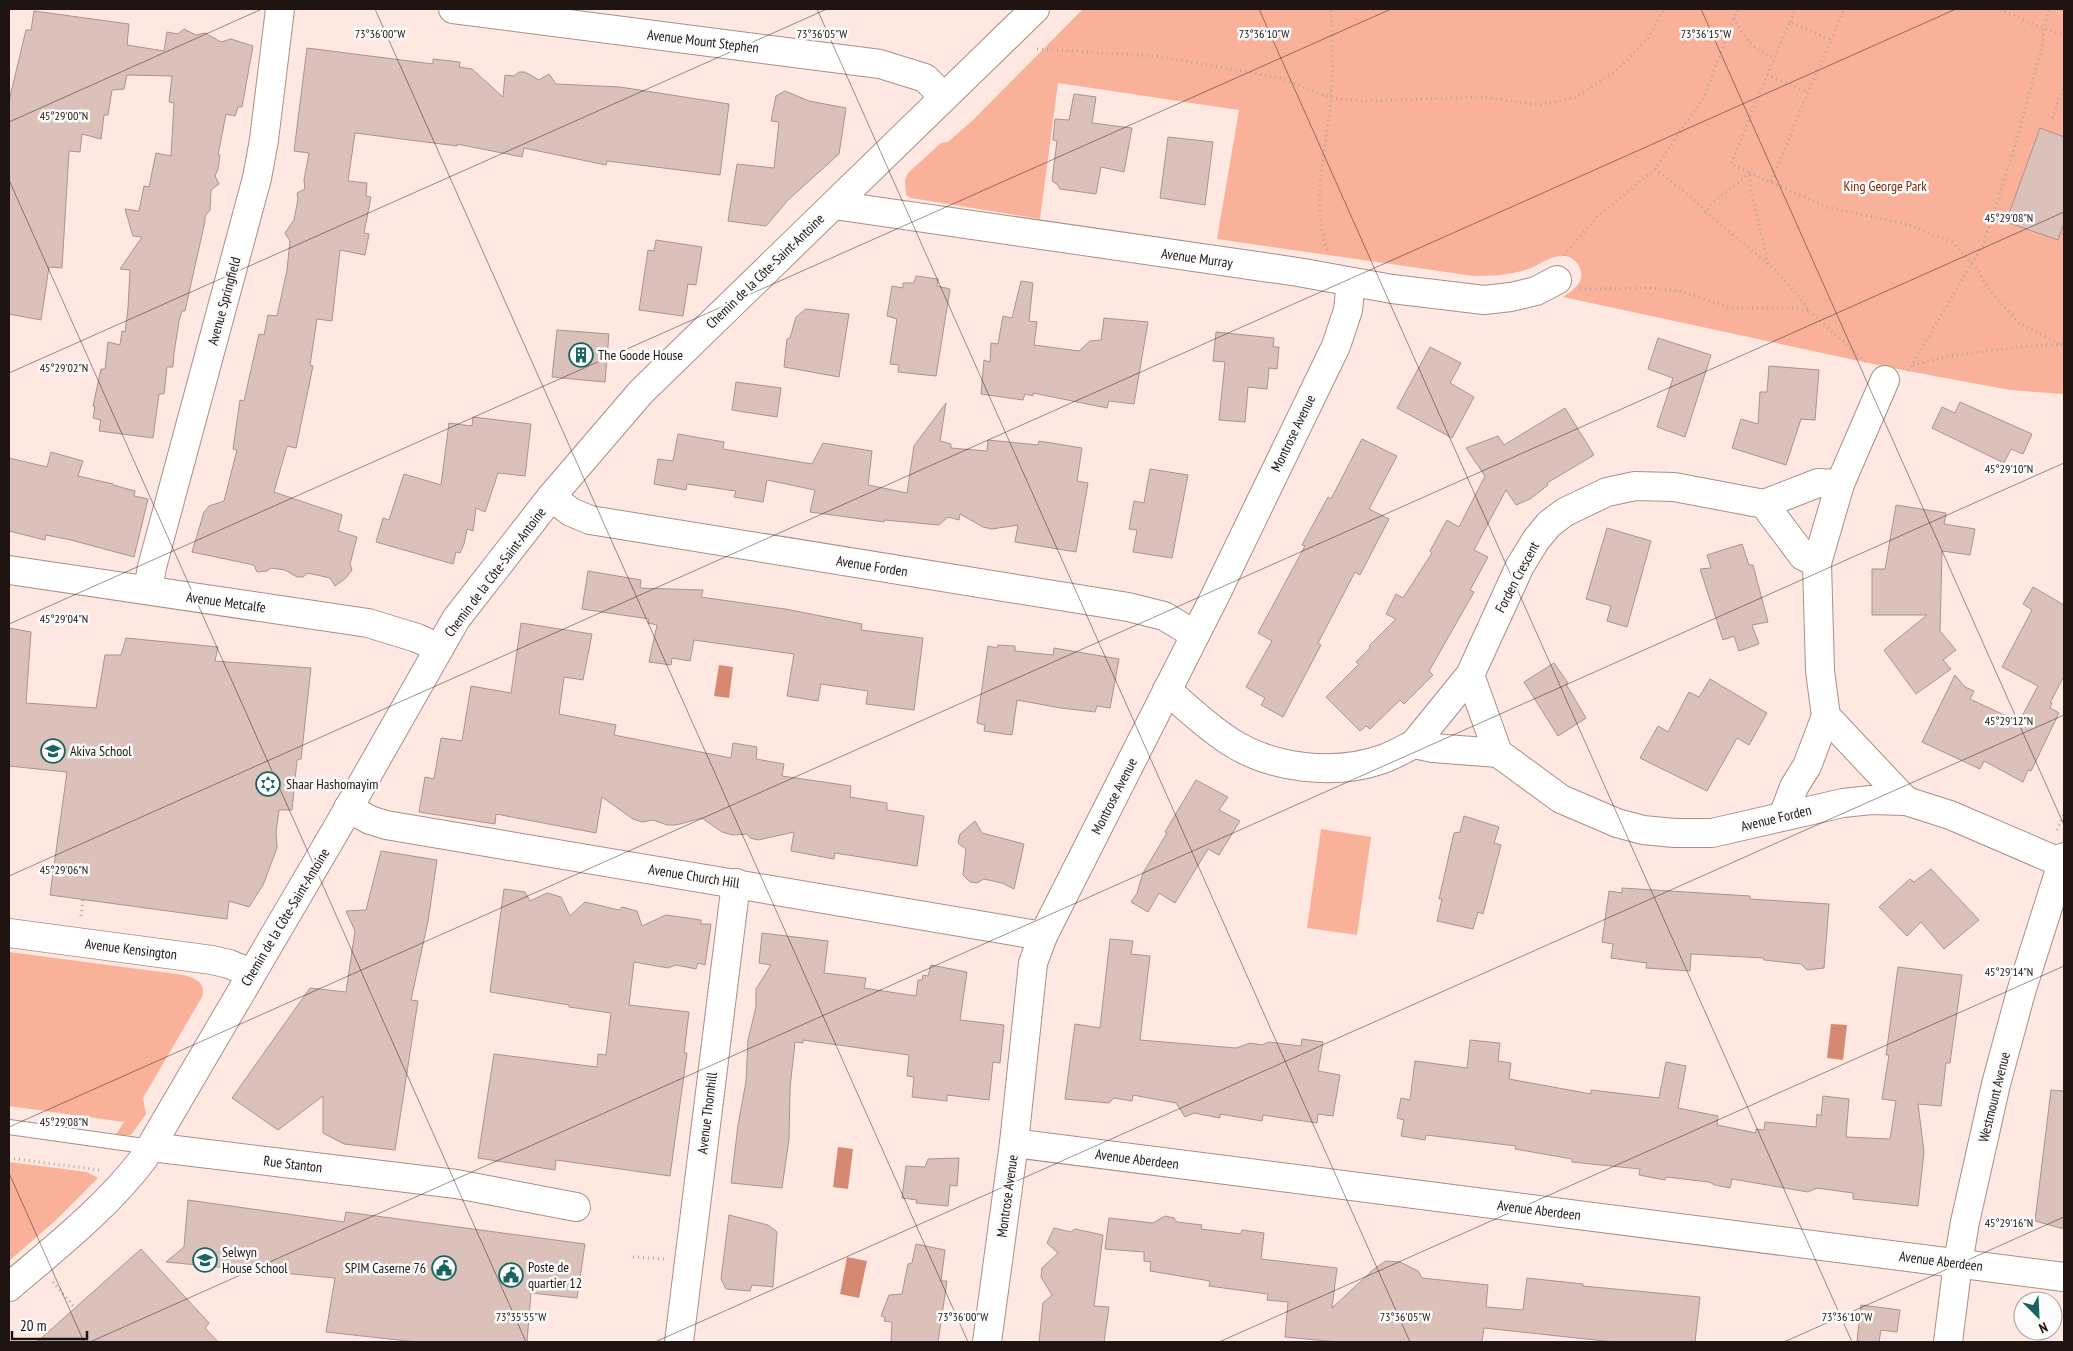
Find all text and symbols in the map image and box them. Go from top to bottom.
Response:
street label: Avenue Mount Stephen [646,25,760,57]
text: 73°36'00"W [355,26,405,41]
text: 73°36'05"W [797,26,847,41]
text: 73°36'10"W [1239,26,1289,41]
text: 73°36'15"W [1681,26,1731,41]
text: 45°29'00"N [40,108,88,123]
park label: King George Park [1843,177,1927,195]
street label: Chemin de la Côte-Saint-Antoine [702,210,828,332]
text: 45°29'08"N [1985,210,2033,225]
street label: Avenue Murray [1160,244,1235,272]
street label: Avenue Springfield [204,255,244,347]
building icon: The Goode House [568,342,594,368]
place label: The Goode House [598,346,683,364]
text: 45°29'02"N [40,360,88,375]
street label: Montrose Avenue [1267,391,1319,474]
text: 45°29'10"N [1985,461,2033,476]
street label: Chemin de la Côte-Saint-Antoine [440,503,550,640]
street label: Forden Crescent [1491,538,1543,616]
street label: Avenue Forden [835,551,909,581]
street label: Avenue Metcalfe [185,588,267,617]
text: 45°29'04"N [40,611,88,626]
text: 45°29'12"N [1985,713,2033,728]
school or university icon: Akiva School [40,738,66,764]
place label: Akiva School [70,742,132,760]
street label: Montrose Avenue [1087,755,1141,837]
synagogue icon: Shaar Hashomayim [255,771,281,797]
place label: Shaar Hashomayim [286,775,378,793]
street label: Avenue Forden [1739,801,1813,835]
street label: Chemin de la Côte-Saint-Antoine [237,845,333,989]
street label: Avenue Church Hill [647,860,742,892]
text: 45°29'06"N [40,862,88,877]
street label: Avenue Kensington [84,934,178,964]
text: 45°29'14"N [1985,964,2033,979]
street label: Westmount Avenue [1974,1050,2014,1144]
street label: Avenue Thornhill [693,1070,721,1155]
text: 45°29'08"N [40,1114,88,1129]
street label: Avenue Aberdeen [1094,1145,1180,1173]
street label: Rue Stanton [263,1151,323,1177]
street label: Montrose Avenue [992,1153,1022,1239]
street label: Avenue Aberdeen [1496,1196,1582,1224]
text: 45°29'16"N [1985,1215,2033,1230]
place label: Selwyn House School [222,1243,288,1277]
school or university icon: Selwyn House School [192,1247,218,1273]
street label: Avenue Aberdeen [1898,1247,1984,1275]
public building icon: SPIM Caserne 76 [431,1255,457,1281]
place label: Poste de quartier 12 [528,1258,582,1292]
place label: SPIM Caserne 76 [345,1259,426,1277]
public building icon: Poste de quartier 12 [498,1262,524,1288]
north arrow [2013,1291,2063,1341]
scale bar [12,1308,88,1340]
text: 73°35'55"W [496,1309,546,1324]
text: 73°36'00"W [938,1309,988,1324]
text: 73°36'05"W [1380,1309,1430,1324]
text: 73°36'10"W [1822,1309,1872,1324]
text: 20 m [20,1316,46,1335]
text: N [2036,1318,2050,1338]

